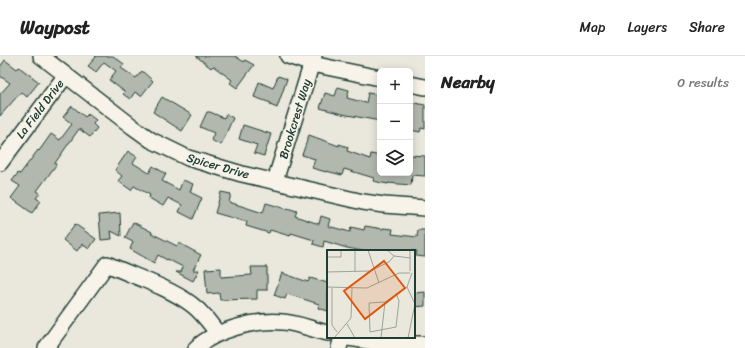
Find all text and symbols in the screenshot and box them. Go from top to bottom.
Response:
text: Waypost [20,11,90,44]
text: Map [580,15,605,40]
text: Layers [627,15,667,40]
text: Share [689,15,725,40]
text: Nearby [441,67,495,97]
map controls [377,68,413,176]
button: + [377,68,413,104]
text: 0 results [677,71,729,94]
street label: La Field Drive [10,74,70,144]
street label: Brookcrest Way [272,75,318,162]
button: − [377,104,413,140]
button: layers [377,140,413,176]
street label: Spicer Drive [184,147,252,185]
inset map [327,250,415,338]

